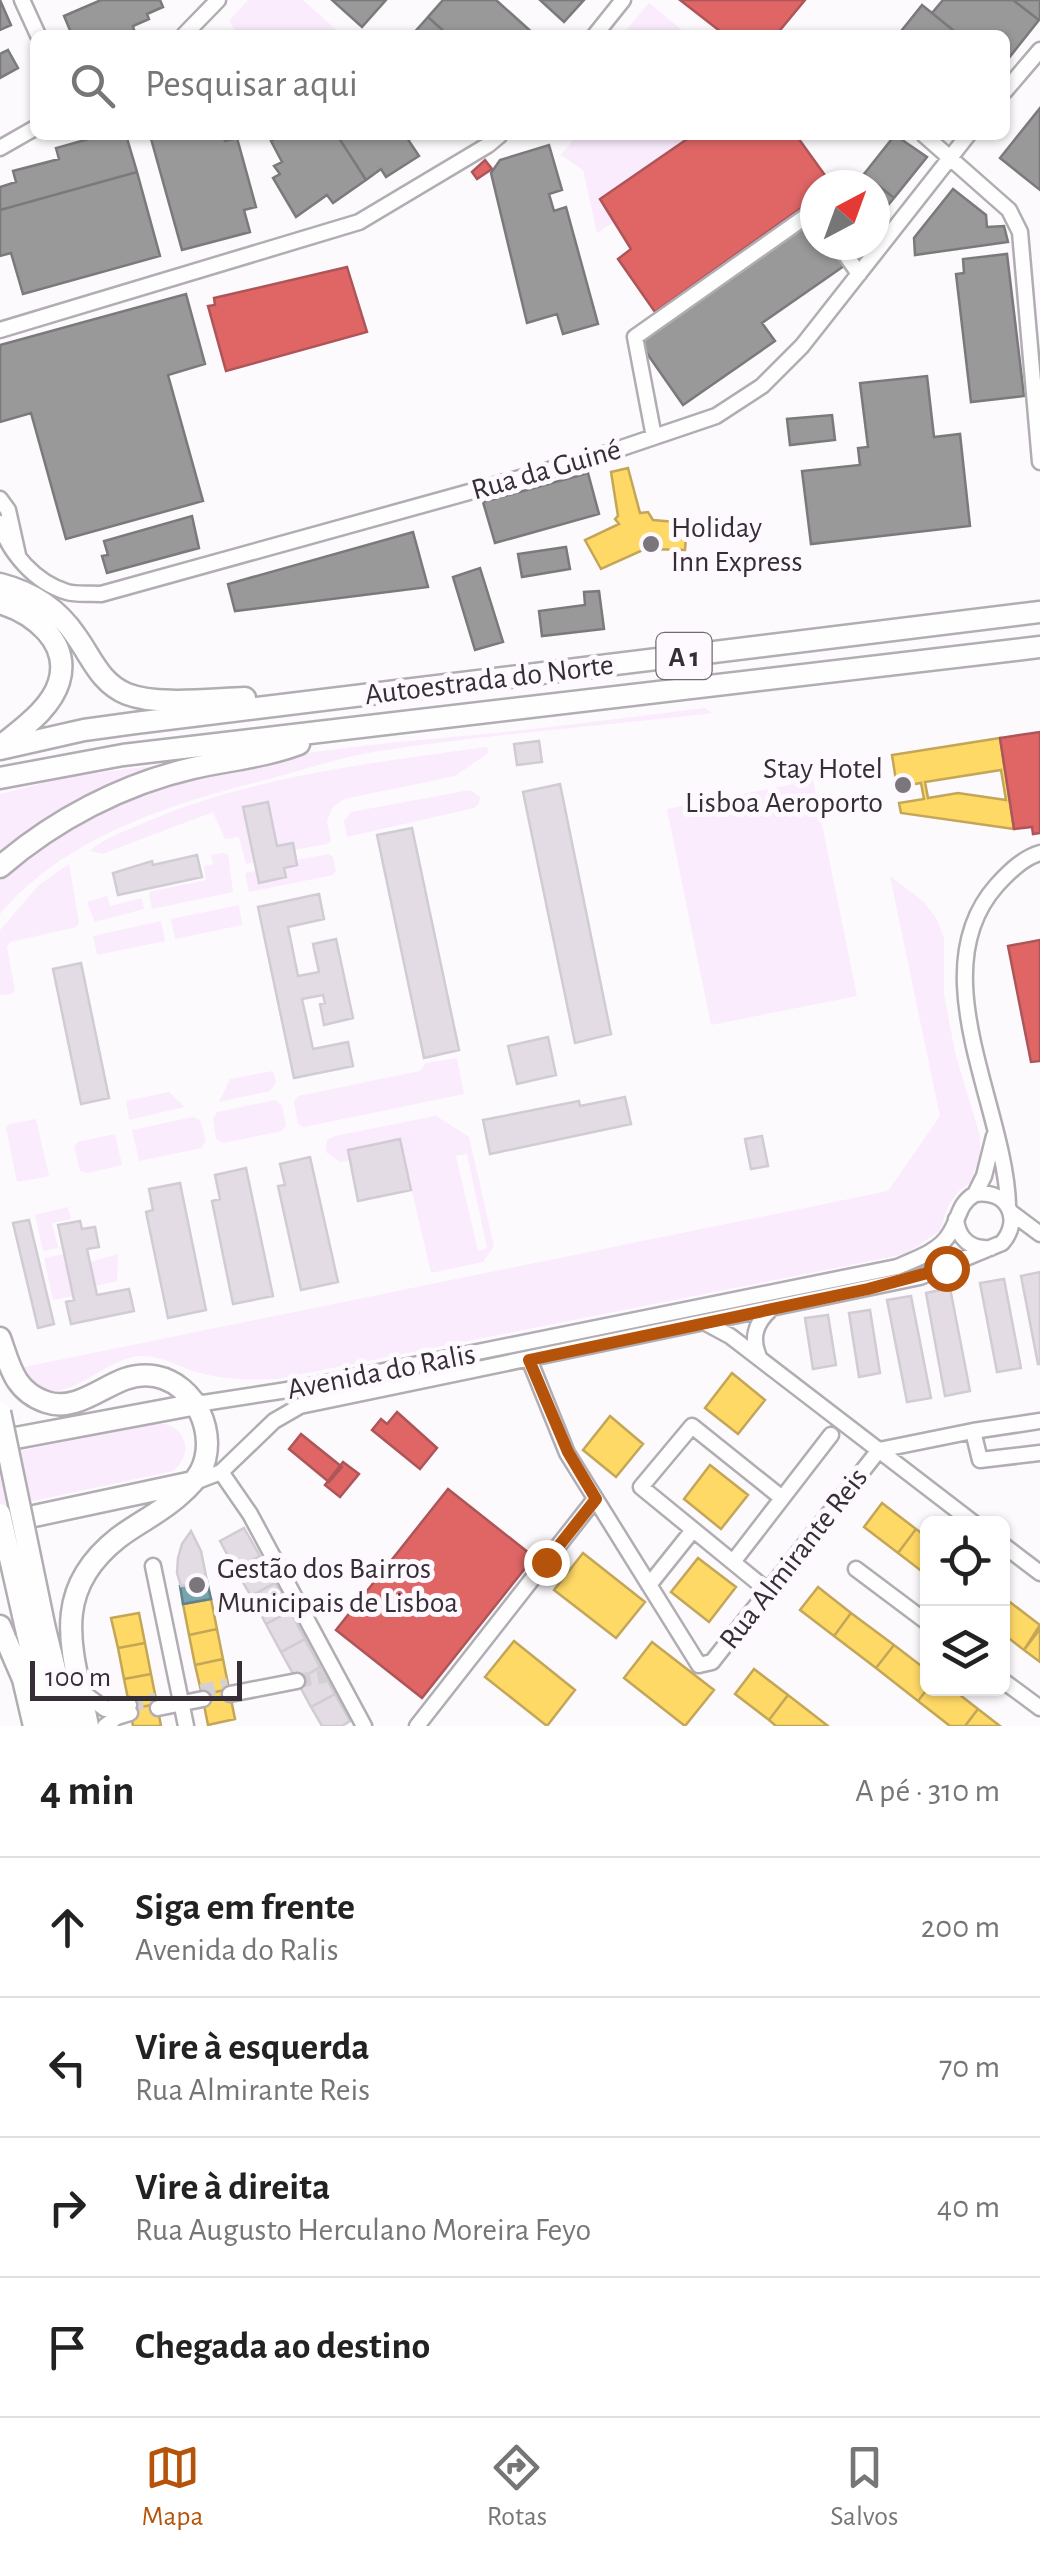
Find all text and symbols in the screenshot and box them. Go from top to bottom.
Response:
search box [30,30,1010,140]
icon: search [65,58,120,113]
text: Pesquisar aqui [145,66,358,104]
north arrow [800,170,890,260]
street label: Rua da Guiné [468,434,624,506]
place label: Holiday Inn Express [671,513,803,577]
marker: Holiday Inn Express [640,533,662,555]
road number: A 1 [656,633,712,679]
street label: Autoestrada do Norte [363,650,615,710]
place label: Stay Hotel Lisboa Aeroporto [685,754,883,818]
marker: Stay Hotel Lisboa Aeroporto [892,774,914,796]
route start [924,1246,970,1292]
street label: Avenida do Ralis [285,1339,478,1405]
street label: Rua Almirante Reis [714,1463,873,1655]
map controls [920,1516,1010,1696]
button: locate [920,1516,1010,1606]
route end [524,1540,570,1586]
place label: Gestão dos Bairros Municipais de Lisboa [217,1554,458,1618]
marker: Gestão dos Bairros Municipais de Lisboa [186,1574,208,1596]
button: layers [920,1606,1010,1696]
scale bar [30,1656,242,1700]
text: 100 m [45,1664,111,1692]
text: 4 min [40,1770,135,1812]
text: A pé · 310 m [855,1775,1000,1807]
text: Siga em frente [135,1889,355,1927]
icon: ahead [40,1900,95,1955]
text: 200 m [921,1911,1000,1943]
text: Avenida do Ralis [135,1934,339,1966]
text: Vire à esquerda [135,2029,370,2067]
icon: left [40,2040,95,2095]
text: 70 m [939,2051,1000,2083]
text: Rua Almirante Reis [135,2074,370,2106]
text: Vire à direita [135,2169,330,2207]
icon: right [40,2180,95,2235]
text: 40 m [937,2191,1000,2223]
text: Rua Augusto Herculano Moreira Feyo [135,2214,591,2246]
icon: arrive [40,2320,95,2375]
text: Chegada ao destino [135,2328,430,2366]
tab: Mapa [142,2440,204,2534]
tab: Rotas [487,2440,547,2534]
tab: Salvos [830,2440,898,2534]

